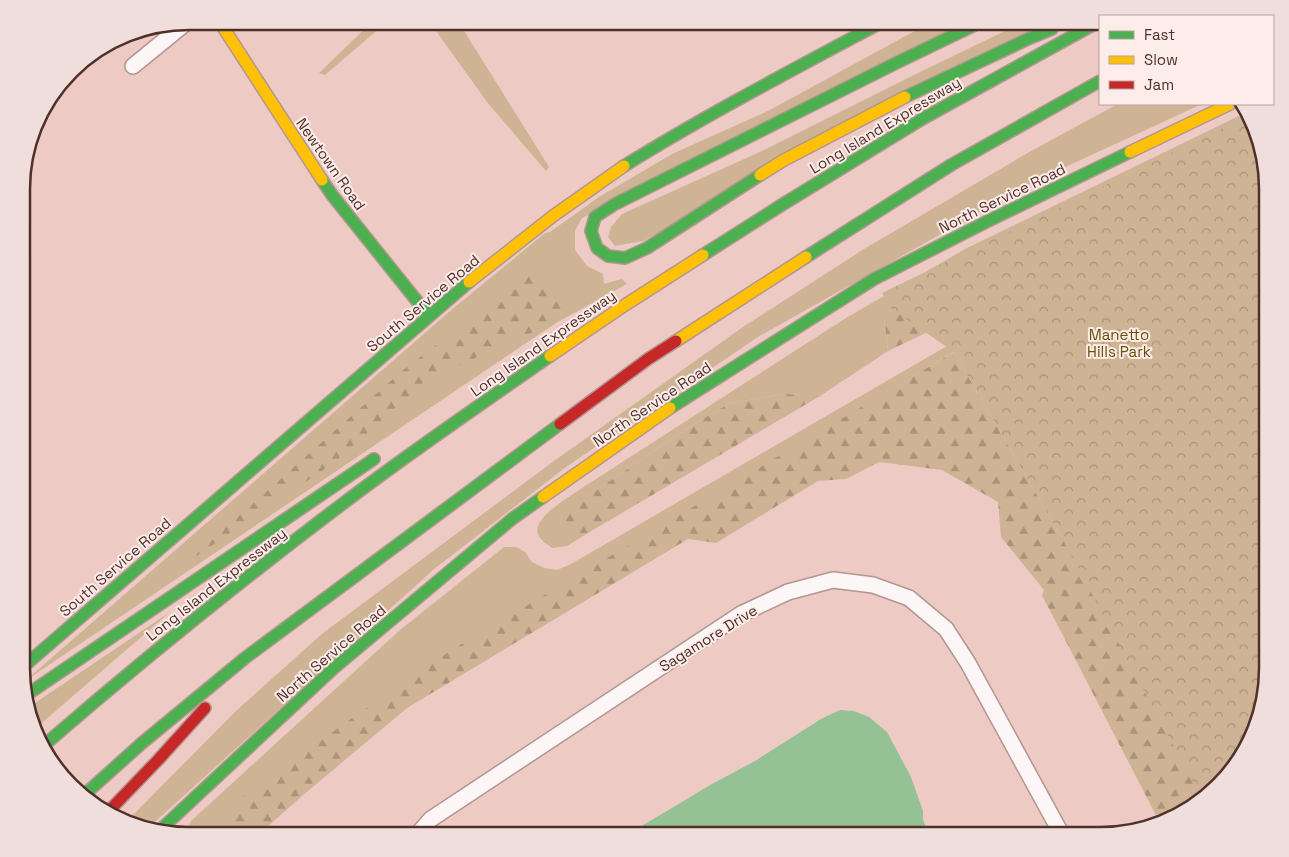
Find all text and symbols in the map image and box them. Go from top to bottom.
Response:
legend [1099,15,1274,105]
text: Fast [1144,25,1175,44]
text: Slow [1144,50,1178,69]
street label: Long Island Expressway [806,72,964,178]
text: Jam [1144,75,1174,94]
street label: Newtown Road [292,114,370,214]
street label: North Service Road [935,159,1069,237]
street label: South Service Road [363,250,483,356]
street label: Long Island Expressway [467,286,619,400]
park label: Manetto Hills Park [1087,325,1151,361]
street label: North Service Road [589,357,715,451]
street label: South Service Road [55,513,175,621]
street label: Long Island Expressway [142,523,290,645]
street label: North Service Road [272,600,390,706]
street label: Sagamore Drive [655,600,761,676]

